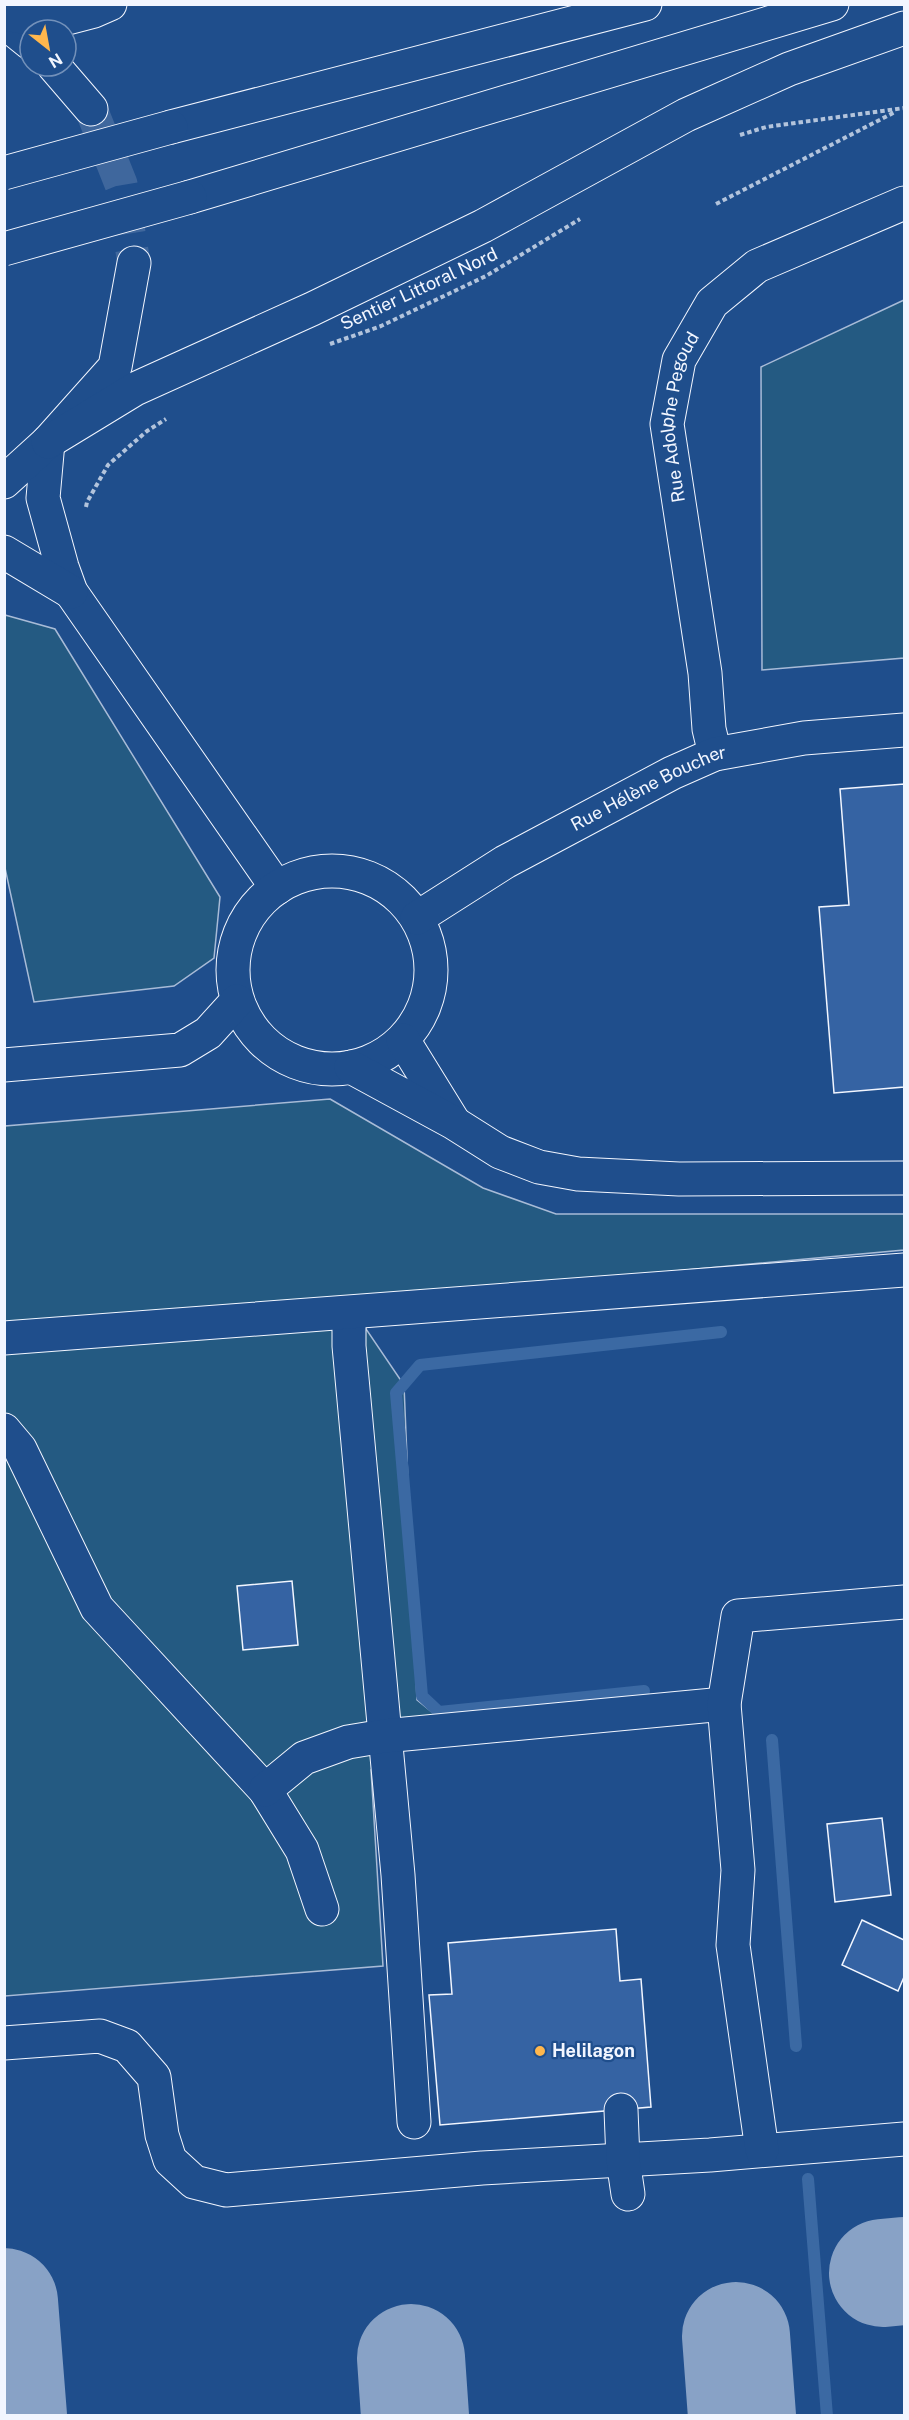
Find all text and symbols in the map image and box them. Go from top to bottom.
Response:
north arrow [18,18,78,78]
text: N [45,49,66,72]
street label: Sentier Littoral Nord [337,243,501,334]
street label: Rue Adolphe Pegoud [656,328,703,504]
street label: Rue Hélène Boucher [567,741,728,835]
place label: Helilagon [552,2040,635,2061]
marker: Helilagon [533,2044,547,2058]

